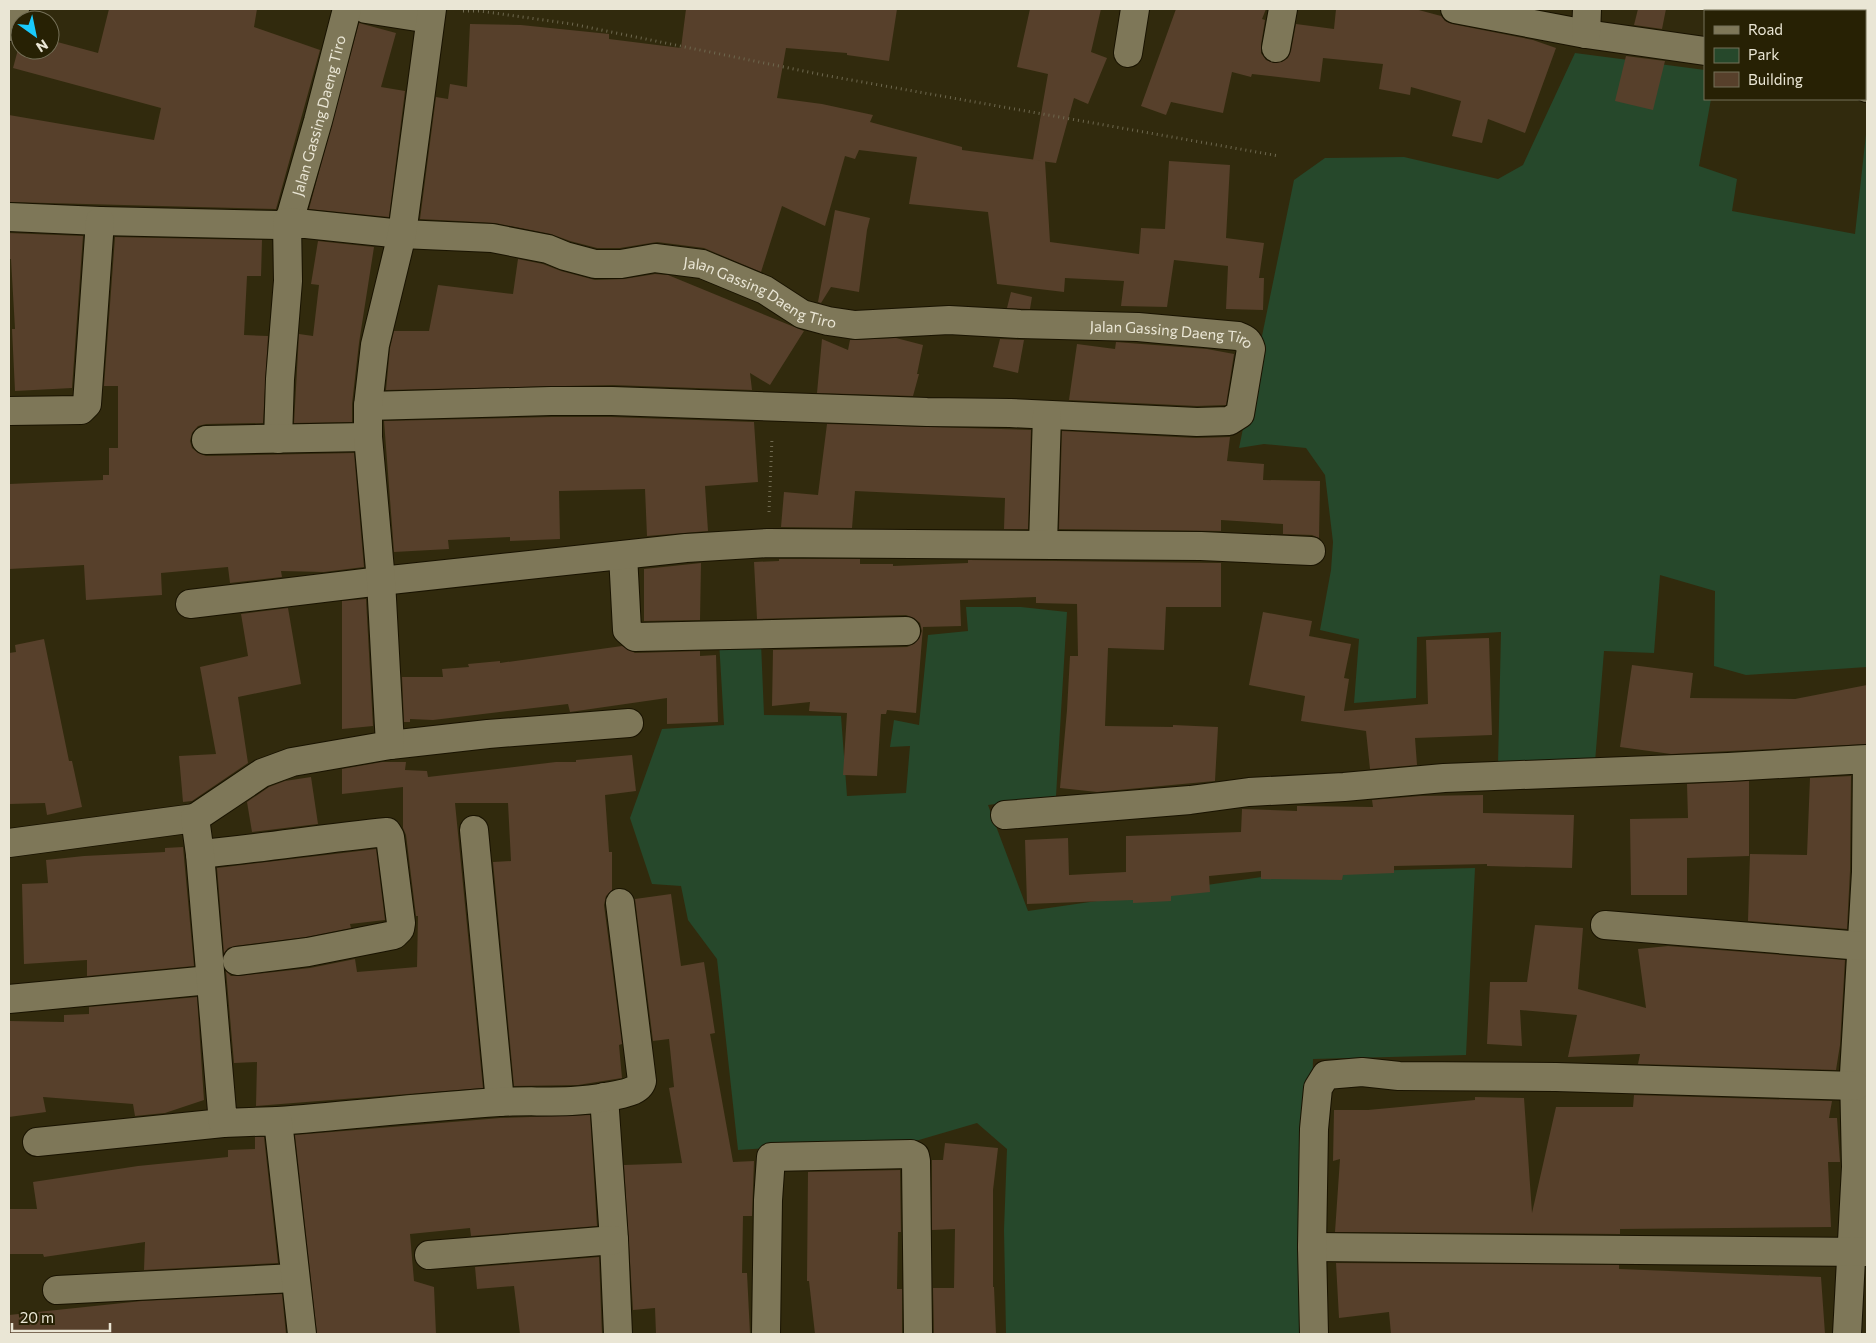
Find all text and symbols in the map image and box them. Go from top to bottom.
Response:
north arrow [10,10,60,60]
legend [1704,10,1866,100]
text: Road [1748,20,1783,38]
street label: Jalan Gassing Daeng Tiro [288,33,349,198]
text: N [33,36,51,56]
text: Park [1748,45,1779,63]
text: Building [1748,70,1803,88]
street label: Jalan Gassing Daeng Tiro [683,253,838,331]
street label: Jalan Gassing Daeng Tiro [1090,317,1259,351]
scale bar [12,1300,110,1332]
text: 20 m [20,1308,54,1326]

